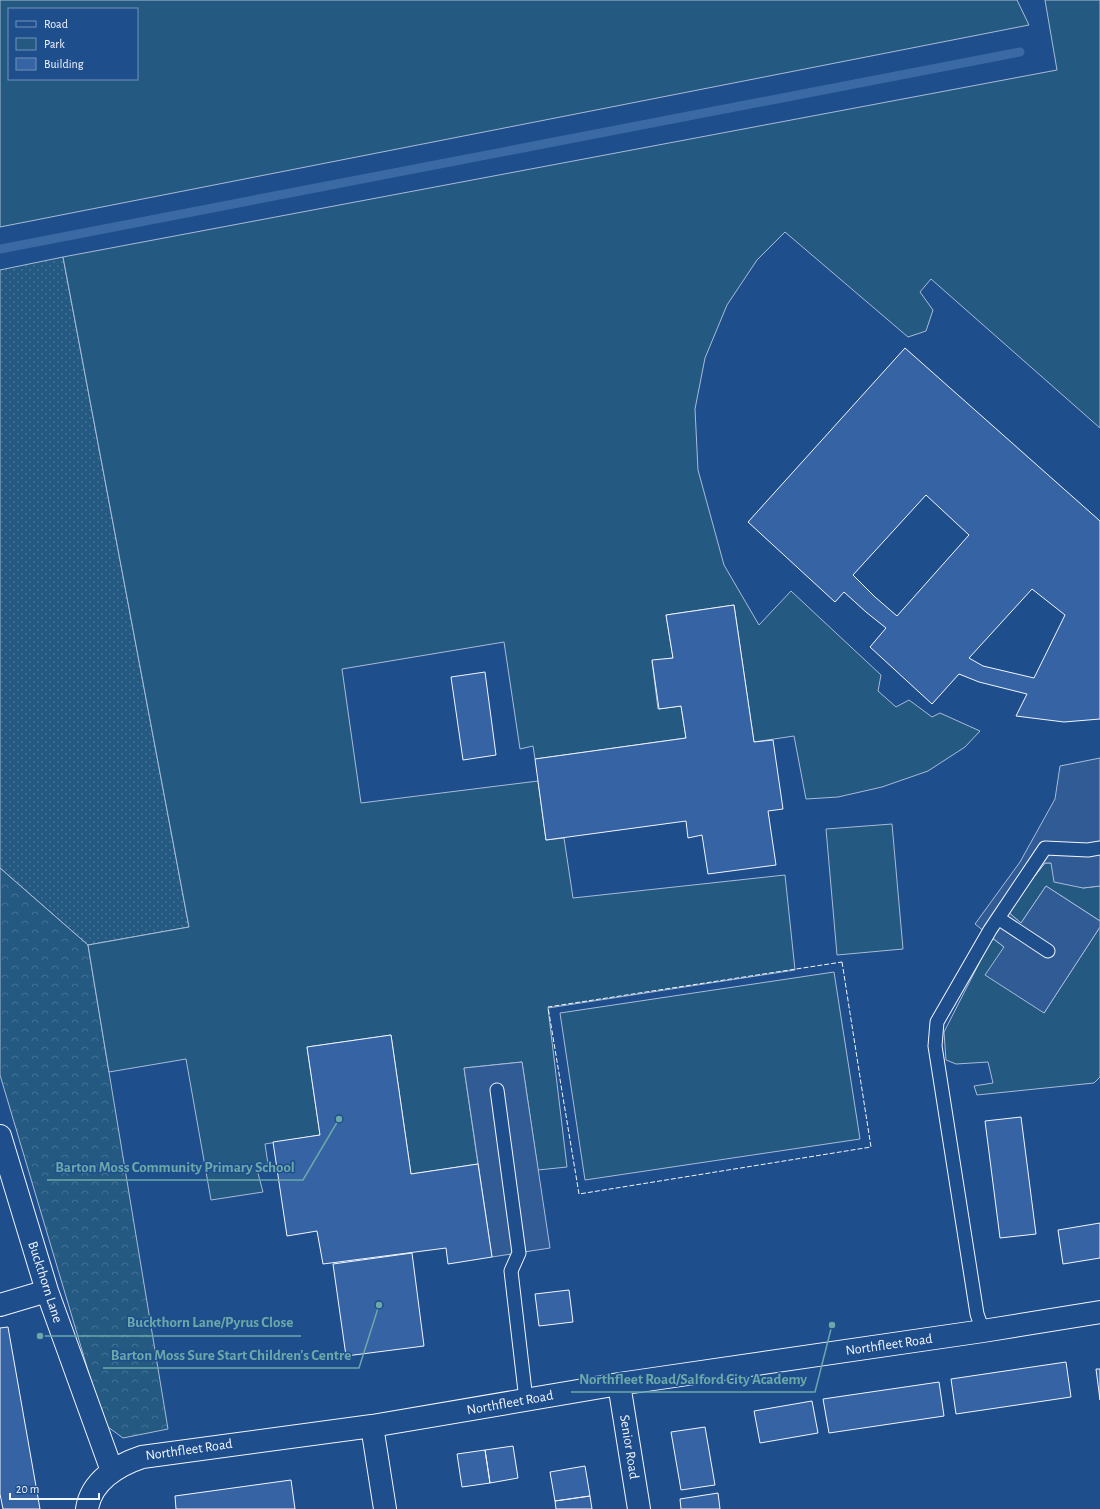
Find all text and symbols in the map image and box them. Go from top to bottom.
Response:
legend [8,8,138,80]
text: Road [44,18,68,30]
text: Park [44,38,65,50]
text: Building [44,58,84,70]
callout: Barton Moss Community Primary School [47,1153,303,1180]
text: Barton Moss Community Primary School [55,1160,295,1175]
street label: Buckthorn Lane [25,1240,65,1324]
callout: Buckthorn Lane/Pyrus Close [119,1309,301,1336]
text: Buckthorn Lane/Pyrus Close [127,1315,293,1330]
street label: Northfleet Road [845,1332,933,1358]
callout: Barton Moss Sure Start Children's Centre [103,1341,359,1368]
text: Barton Moss Sure Start Children's Centre [111,1348,351,1363]
callout: Northfleet Road/Salford City Academy [571,1365,815,1392]
text: Northfleet Road/Salford City Academy [579,1372,807,1387]
street label: Northfleet Road [466,1388,554,1418]
street label: Senior Road [617,1414,641,1480]
street label: Northfleet Road [145,1437,233,1463]
scale bar [10,1475,99,1501]
text: 20 m [16,1483,39,1495]

